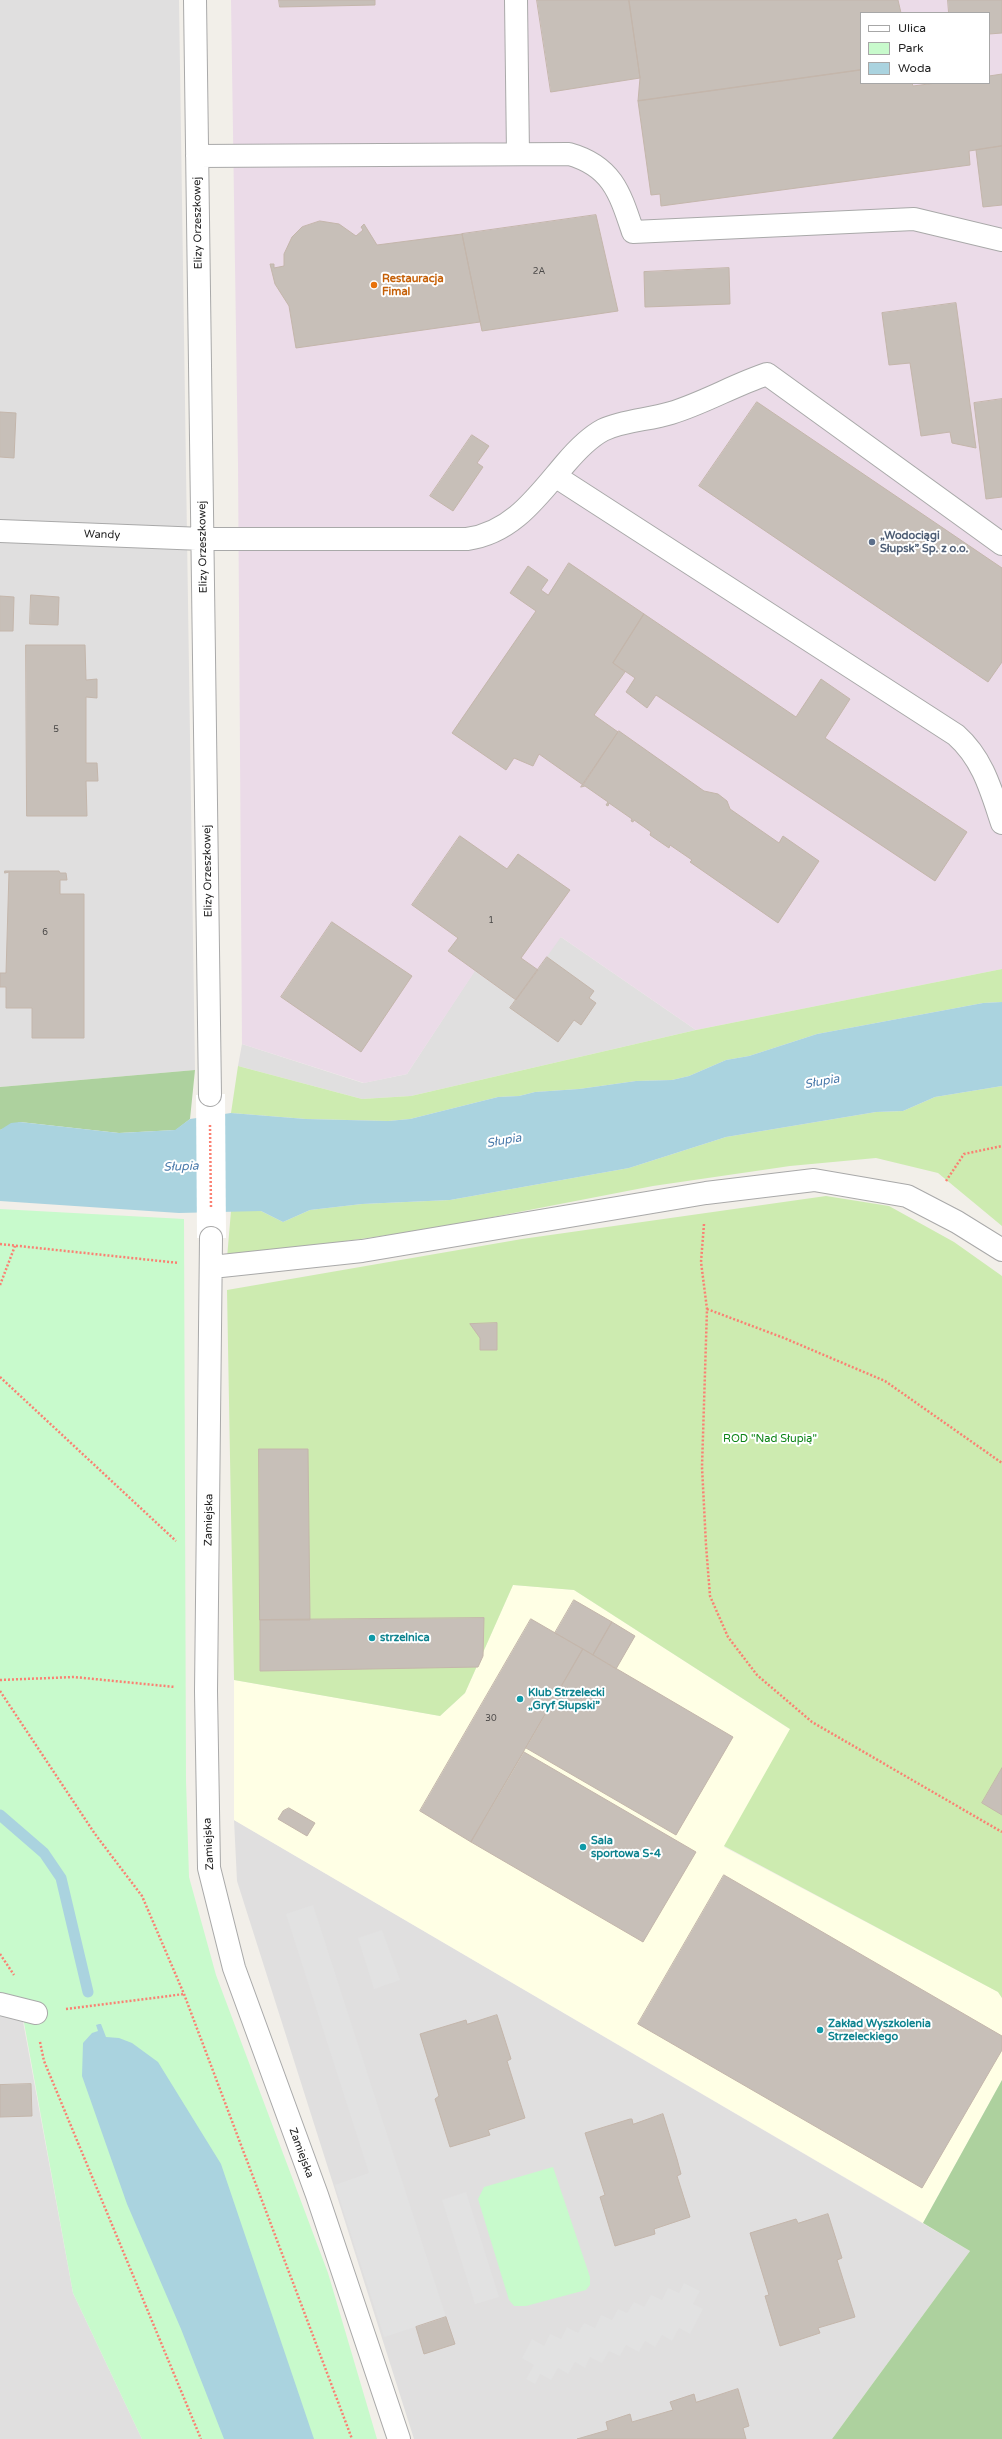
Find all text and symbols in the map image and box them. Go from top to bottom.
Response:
legend [860,12,990,84]
text: Ulica [898,21,926,35]
text: Park [898,41,924,55]
text: Woda [898,61,931,75]
street label: Elizy Orzeszkowej [191,177,205,269]
house number: 2A [533,267,545,277]
place label: Restauracja Fimal [382,272,444,298]
marker: Restauracja Fimal [369,280,379,290]
street label: Elizy Orzeszkowej [196,501,210,593]
street label: Wandy [84,528,120,542]
place label: „Wodociągi Słupsk” Sp. z o.o. [880,529,968,555]
marker: „Wodociągi Słupsk” Sp. z o.o. [867,537,877,547]
house number: 5 [53,725,59,735]
street label: Elizy Orzeszkowej [201,825,215,917]
house number: 1 [488,916,494,926]
house number: 6 [42,928,48,938]
water label: Słupia [803,1072,841,1092]
water label: Słupia [485,1131,523,1151]
water label: Słupia [163,1159,199,1175]
park label: ROD "Nad Słupią" [723,1432,817,1446]
street label: Zamiejska [202,1494,216,1546]
place label: strzelnica [380,1631,430,1645]
marker: strzelnica [367,1633,377,1643]
place label: Klub Strzelecki „Gryf Słupski” [528,1686,605,1712]
marker: Klub Strzelecki „Gryf Słupski” [515,1694,525,1704]
house number: 30 [485,1714,497,1724]
street label: Zamiejska [201,1817,217,1871]
place label: Sala sportowa S-4 [591,1834,661,1860]
marker: Sala sportowa S-4 [578,1842,588,1852]
place label: Zakład Wyszkolenia Strzeleckiego [828,2017,931,2043]
marker: Zakład Wyszkolenia Strzeleckiego [815,2025,825,2035]
street label: Zamiejska [286,2126,316,2180]

